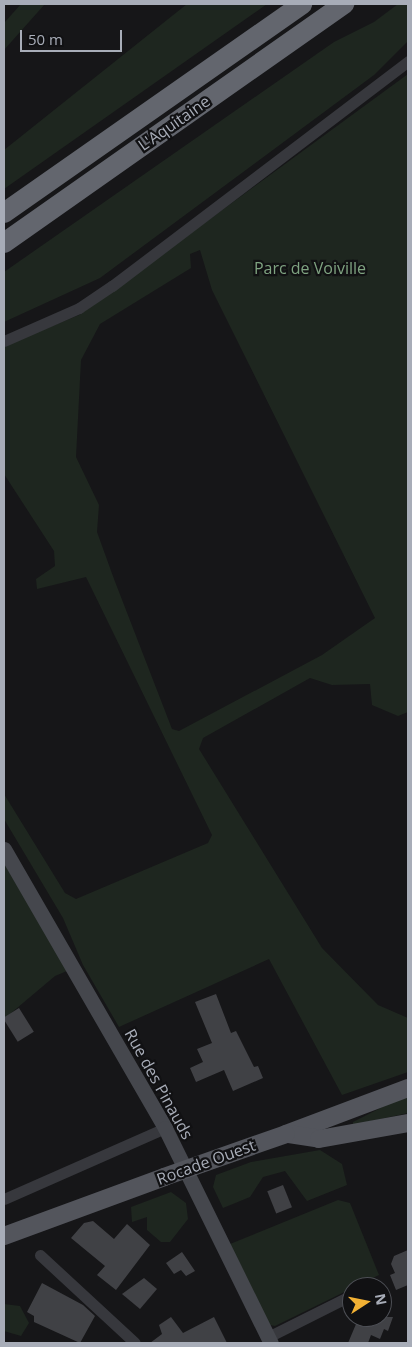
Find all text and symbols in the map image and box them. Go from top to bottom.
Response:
scale bar [22,20,125,52]
text: 50 m [28,29,63,49]
street label: L'Aquitaine [134,91,214,155]
park label: Parc de Voiville [254,258,366,278]
street label: Rue des Pinauds [121,1026,197,1142]
street label: Rocade Ouest [154,1135,258,1189]
north arrow [342,1277,392,1327]
text: N [371,1292,392,1307]

